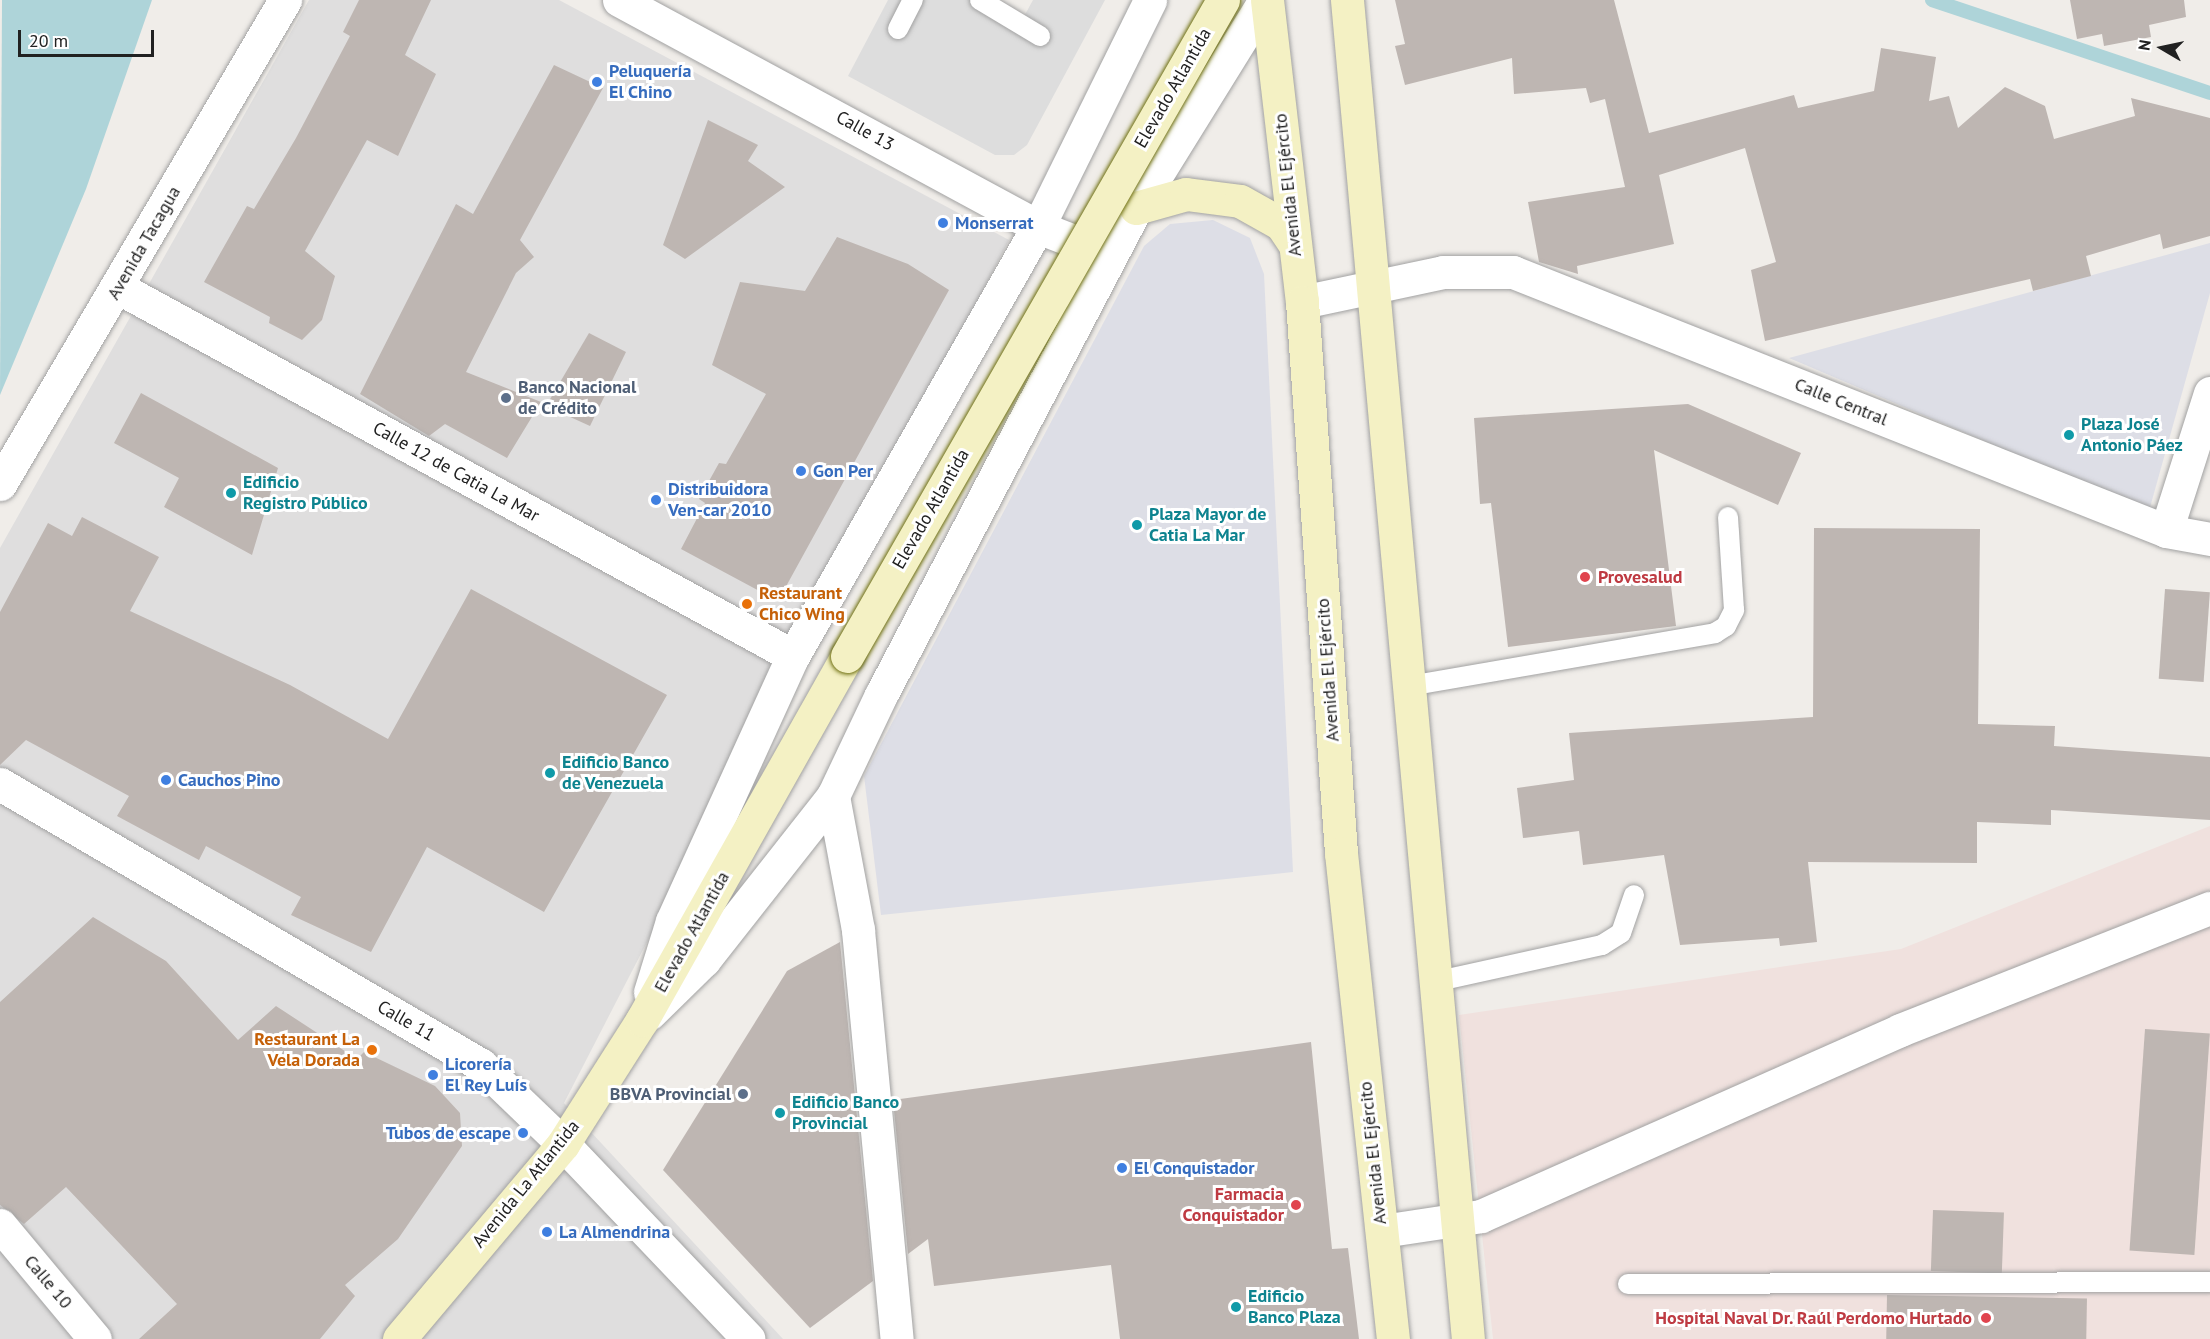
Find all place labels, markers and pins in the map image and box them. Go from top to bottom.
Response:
place label: Peluquería El Chino [609,61,691,104]
marker: Peluquería El Chino [590,75,604,89]
place label: Monserrat [955,212,1033,234]
marker: Monserrat [936,216,950,230]
place label: Banco Nacional de Crédito [518,377,636,420]
marker: Banco Nacional de Crédito [499,391,513,405]
place label: Plaza José Antonio Páez [2081,414,2183,456]
marker: Plaza José Antonio Páez [2062,428,2076,442]
place label: Gon Per [813,460,873,482]
marker: Gon Per [794,464,808,478]
place label: Edificio Registro Público [243,472,368,514]
place label: Distribuidora Ven-car 2010 [668,479,771,522]
marker: Edificio Registro Público [224,486,238,500]
marker: Distribuidora Ven-car 2010 [649,493,663,507]
place label: Plaza Mayor de Catia La Mar [1149,504,1266,546]
marker: Plaza Mayor de Catia La Mar [1130,518,1144,532]
place label: Provesalud [1598,566,1682,588]
marker: Provesalud [1576,568,1594,586]
place label: Restaurant Chico Wing [759,583,845,626]
marker: Restaurant Chico Wing [740,597,754,611]
place label: Edificio Banco de Venezuela [562,752,669,795]
marker: Edificio Banco de Venezuela [543,766,557,780]
place label: Cauchos Pino [178,769,281,791]
marker: Cauchos Pino [159,773,173,787]
place label: Restaurant La Vela Dorada [254,1029,360,1072]
marker: Restaurant La Vela Dorada [365,1043,379,1057]
place label: Licorería El Rey Luís [445,1054,528,1096]
marker: Licorería El Rey Luís [426,1068,440,1082]
place label: BBVA Provincial [609,1083,731,1105]
marker: BBVA Provincial [736,1087,750,1101]
place label: Edificio Banco Provincial [792,1092,899,1134]
marker: Edificio Banco Provincial [773,1106,787,1120]
place label: Tubos de escape [386,1122,511,1144]
marker: Tubos de escape [516,1126,530,1140]
place label: El Conquistador [1134,1157,1255,1179]
marker: El Conquistador [1115,1161,1129,1175]
place label: Farmacia Conquistador [1182,1184,1284,1226]
marker: Farmacia Conquistador [1289,1198,1303,1212]
place label: La Almendrina [559,1221,671,1243]
marker: La Almendrina [540,1225,554,1239]
place label: Edificio Banco Plaza [1248,1286,1341,1328]
marker: Edificio Banco Plaza [1229,1300,1243,1314]
place label: Hospital Naval Dr. Raúl Perdomo Hurtado [1654,1307,1972,1329]
marker: Hospital Naval Dr. Raúl Perdomo Hurtado [1977,1309,1995,1327]

